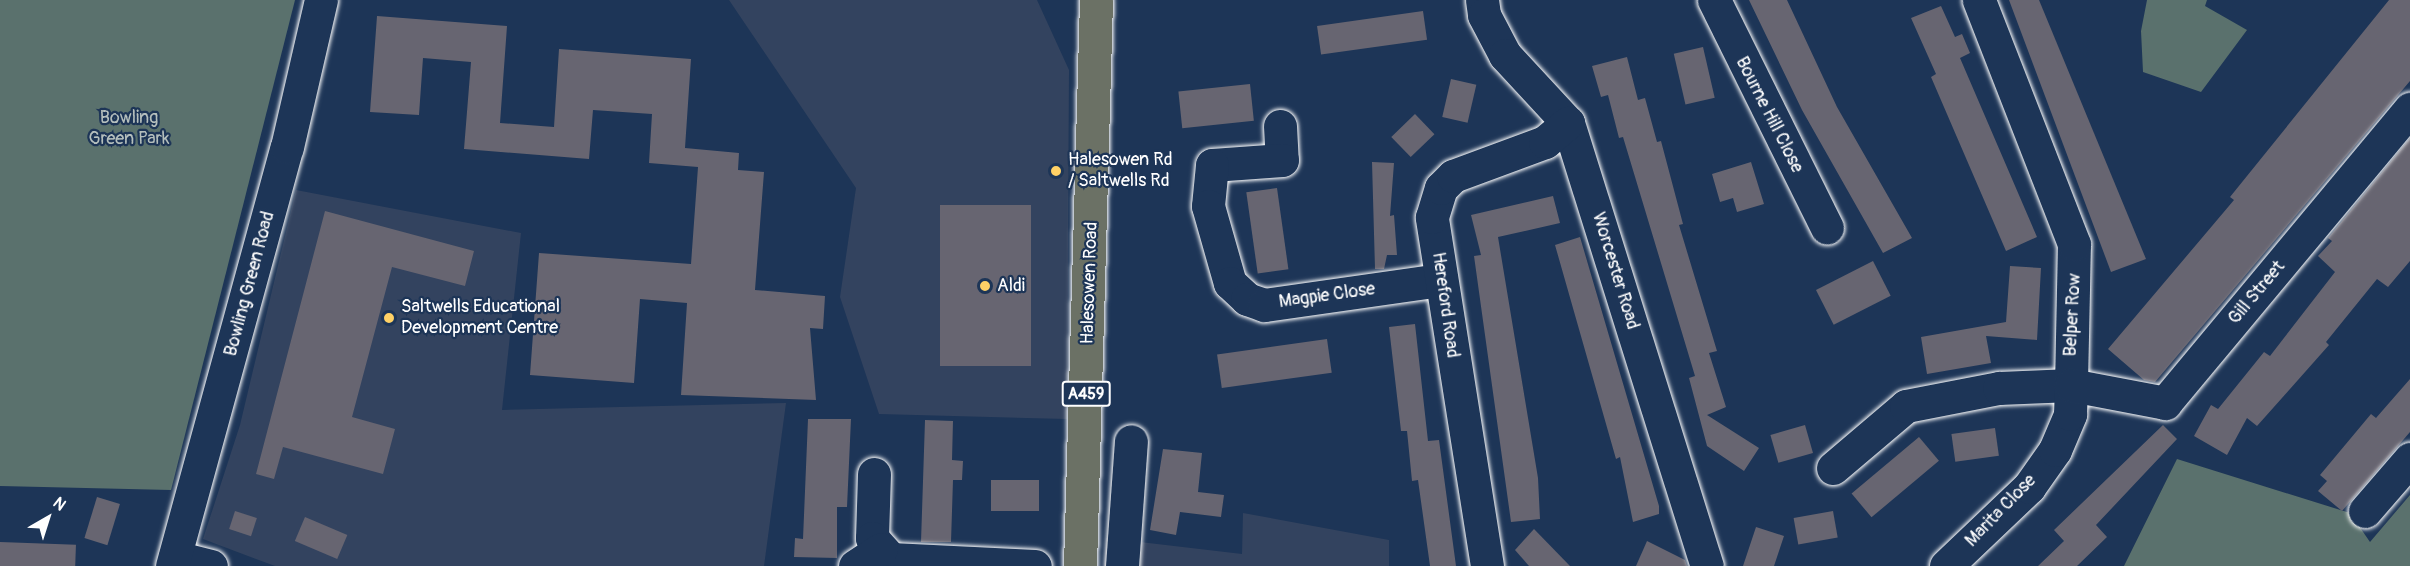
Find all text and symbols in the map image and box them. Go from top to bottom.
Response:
street label: Bourne Hill Close [1730,53,1808,177]
park label: Bowling Green Park [89,108,169,150]
place label: Halesowen Rd / Saltwells Rd [1068,150,1172,192]
marker: Halesowen Rd / Saltwells Rd [1049,164,1063,178]
street label: Bowling Green Road [220,209,280,359]
street label: Worcester Road [1587,210,1643,332]
street label: Halesowen Road [1077,221,1103,345]
street label: Hereford Road [1427,251,1463,359]
street label: Gill Street [2224,257,2290,329]
street label: Belper Row [2060,273,2086,357]
place label: Aldi [997,275,1025,297]
marker: Aldi [978,279,992,293]
street label: Magpie Close [1278,279,1376,313]
place label: Saltwells Educational Development Centre [401,297,560,340]
marker: Saltwells Educational Development Centre [382,311,396,325]
road number: A459 [1060,381,1112,407]
street label: Marita Close [1961,470,2041,552]
north arrow [18,488,78,548]
text: N [49,493,70,515]

